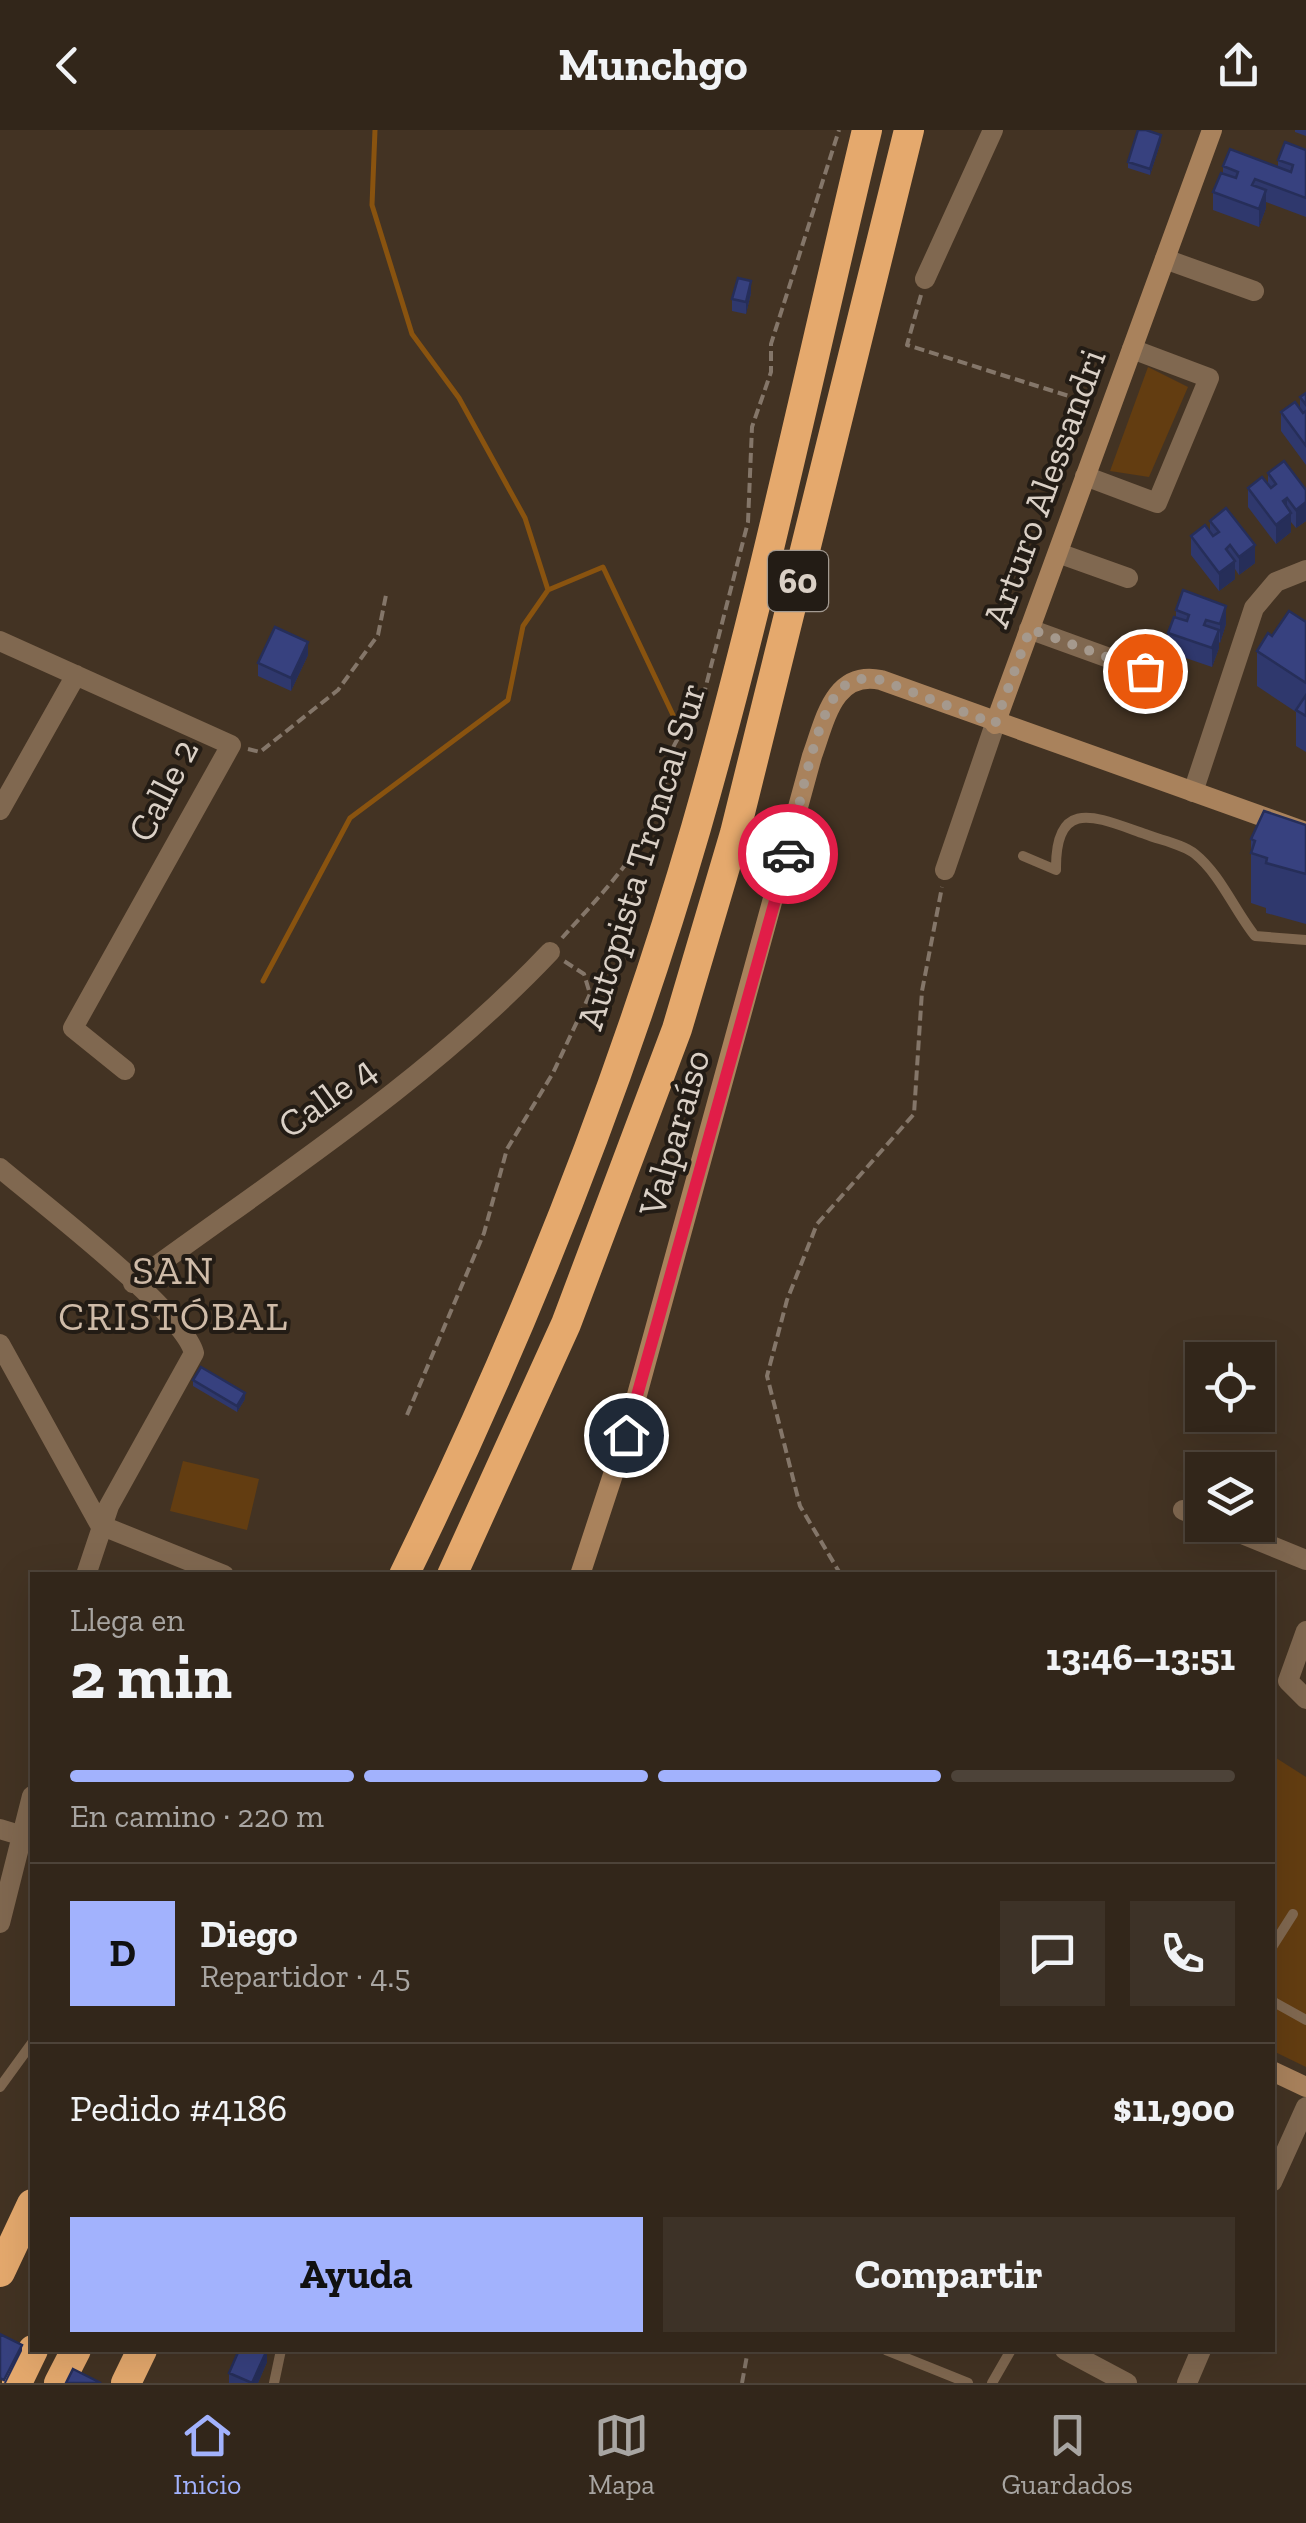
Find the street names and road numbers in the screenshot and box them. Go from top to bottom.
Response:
street label: Arturo Alessandri [972,343,1116,633]
road number: 60 [768,551,828,611]
street label: Autopista Troncal Sur [566,677,716,1035]
street label: Calle 2 [118,731,208,849]
street label: Valparaíso [628,1044,720,1223]
street label: Calle 4 [269,1046,385,1148]

